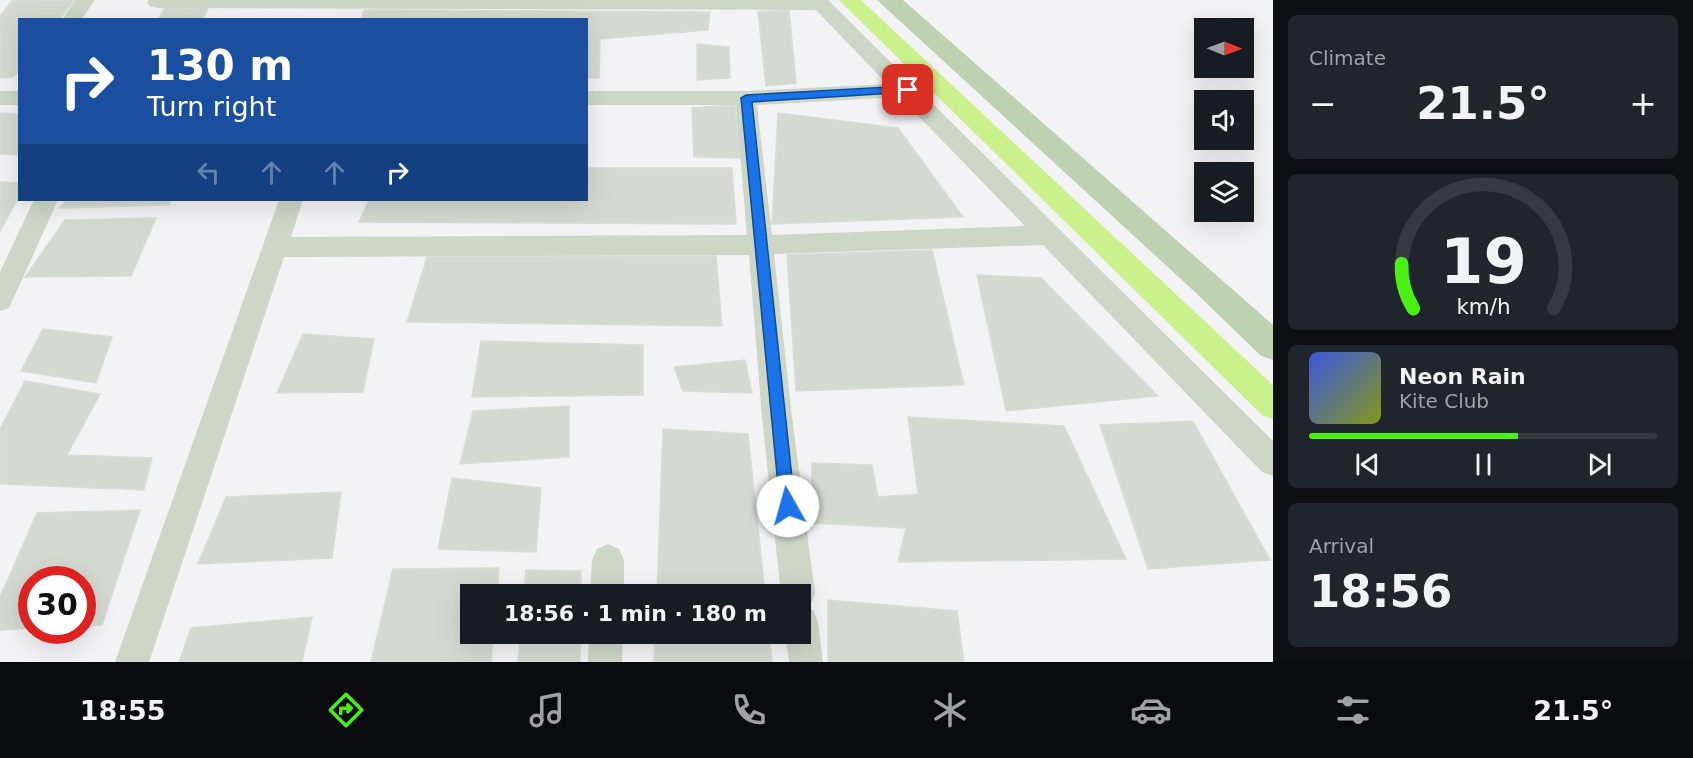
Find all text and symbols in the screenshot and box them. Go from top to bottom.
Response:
north arrow [1194,18,1254,78]
map controls [1194,18,1254,222]
text: 130 m [147,41,293,90]
icon: right [48,42,126,120]
text: Climate [1309,46,1386,70]
pin [882,64,933,115]
icon: arrive [891,73,924,106]
text: 21.5° [1416,77,1550,130]
text: − [1309,84,1337,123]
text: + [1629,84,1657,123]
button: sound [1194,90,1254,150]
text: Turn right [147,91,276,122]
icon: left [192,156,225,189]
icon: ahead [255,156,288,189]
icon: ahead [318,156,351,189]
icon: right [381,156,414,189]
button: layers [1194,162,1254,222]
text: 19 [1440,225,1526,298]
text: km/h [1456,294,1510,319]
text: Neon Rain [1399,364,1526,389]
text: Kite Club [1399,389,1489,413]
icon: previous [1351,448,1384,481]
icon: pause [1467,448,1500,481]
icon: next [1583,448,1616,481]
position arrow [756,474,820,538]
text: Arrival [1309,534,1374,558]
text: 18:56 [1309,565,1452,618]
speed limit sign: 30 [18,566,96,644]
text: 18:56 · 1 min · 180 m [504,601,767,626]
icon: directions [325,689,367,731]
icon: music [526,689,568,731]
icon: phone [728,689,770,731]
icon: climate [929,689,971,731]
icon: car [1130,689,1172,731]
icon: filters [1332,689,1374,731]
text: 18:55 [80,695,166,726]
text: 21.5° [1533,695,1613,726]

